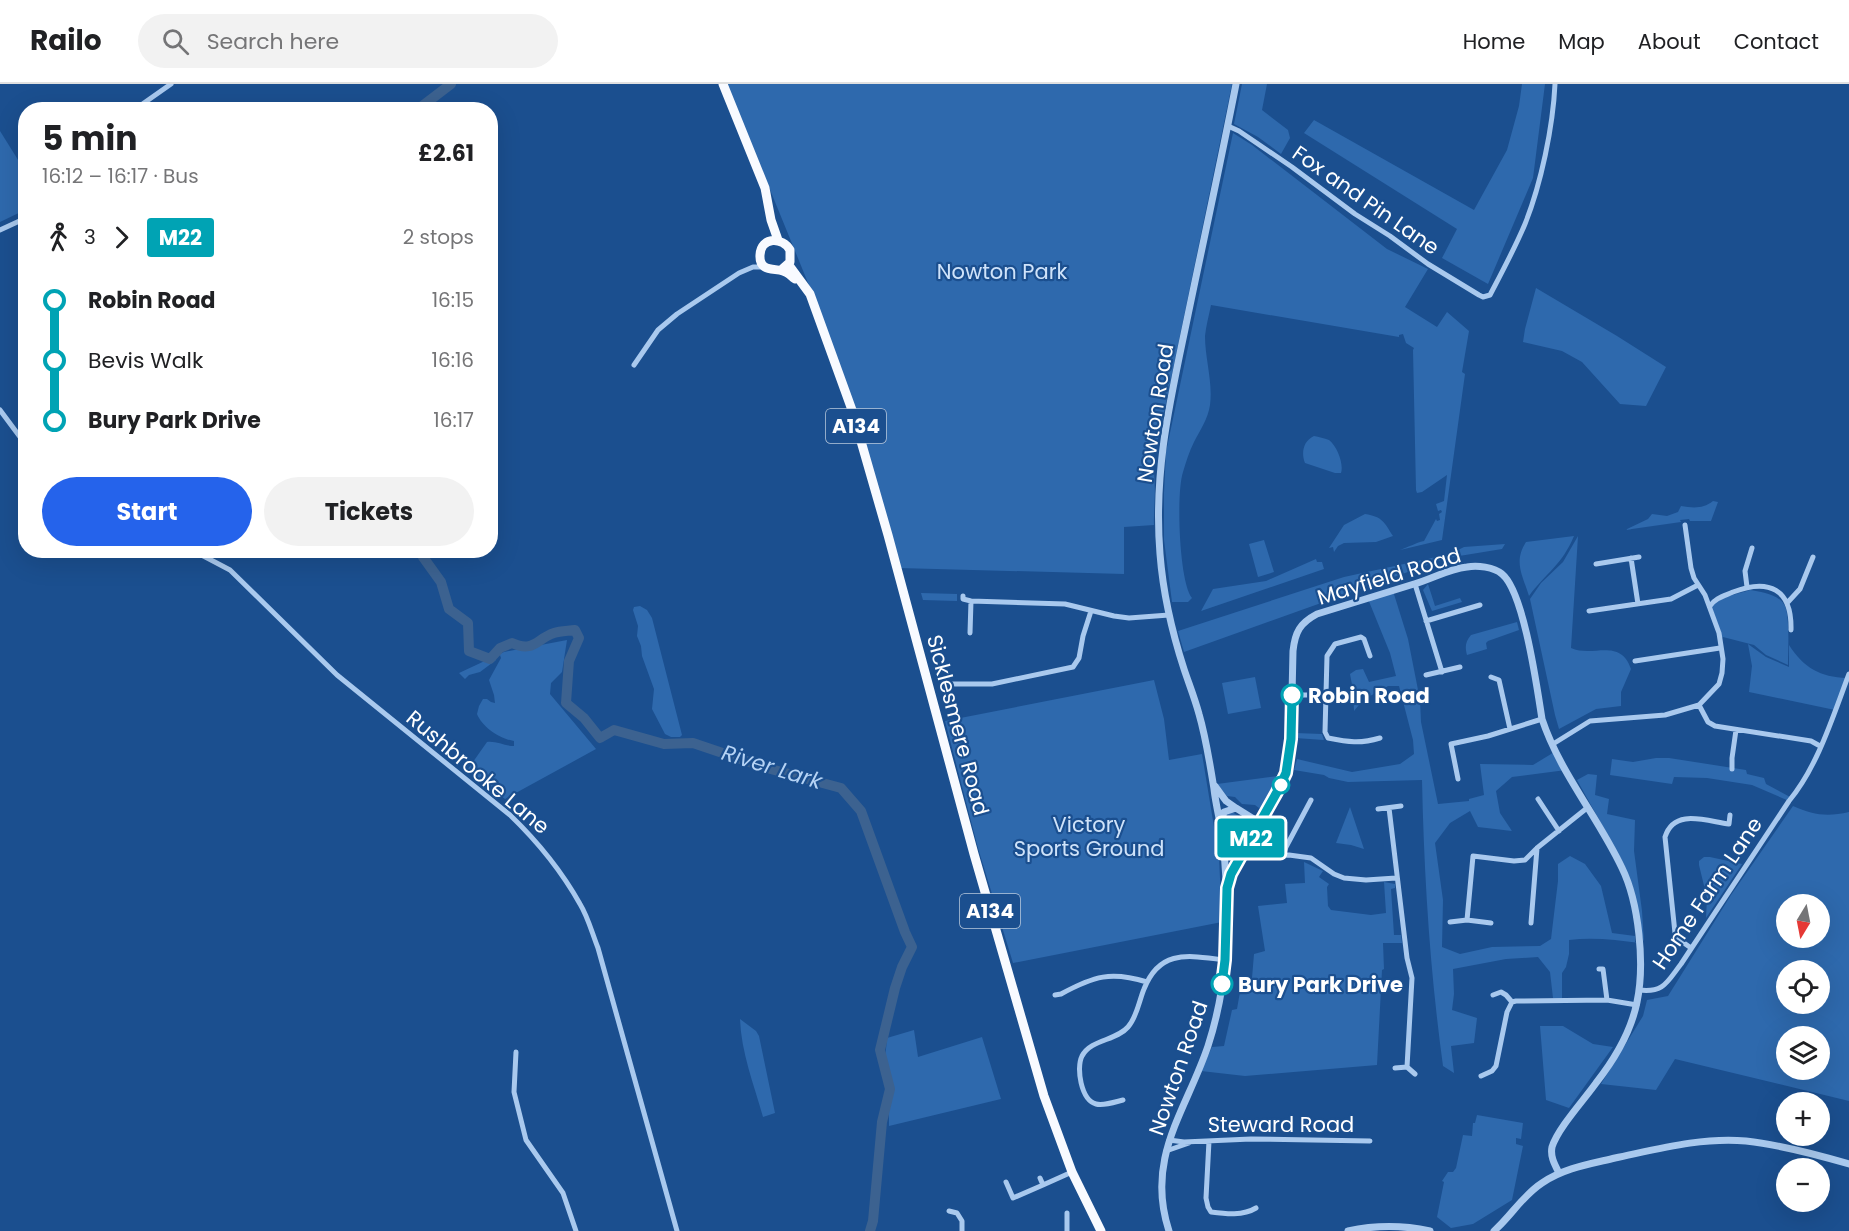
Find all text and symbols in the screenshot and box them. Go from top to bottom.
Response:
search box [138,14,558,68]
text: Railo [30,21,102,60]
icon: search [159,25,192,58]
text: Search here [207,26,339,57]
text: Home [1463,27,1525,56]
text: Map [1558,27,1605,56]
text: About [1638,27,1701,56]
text: Contact [1734,27,1819,56]
text: 5 min [42,115,137,162]
text: £2.61 [418,138,474,169]
street label: Fox and Pin Lane [1287,138,1445,262]
text: 16:12 – 16:17 · Bus [42,162,199,190]
icon: walk [42,221,75,254]
icon: forward [105,221,138,254]
text: 3 [84,223,96,251]
text: M22 [159,223,202,252]
text: 2 stops [403,223,474,251]
park label: Nowton Park [937,257,1067,286]
text: Robin Road [88,285,216,316]
text: 16:15 [432,286,474,314]
street label: Nowton Road [1130,342,1180,484]
text: Bevis Walk [88,345,203,376]
text: 16:16 [432,346,474,374]
text: Bury Park Drive [88,405,261,436]
text: 16:17 [433,406,474,434]
road number: A134 [826,409,886,443]
button: Start [42,477,252,546]
button: Tickets [264,477,474,546]
street label: Mayfield Road [1314,540,1464,612]
street label: Sicklesmere Road [920,631,996,819]
place label: Robin Road [1308,681,1430,710]
marker: Robin Road [1281,684,1303,706]
street label: Rushbrooke Lane [400,703,556,841]
water label: River Lark [718,737,828,797]
unlabelled marker [1272,776,1290,794]
park label: Victory Sports Ground [1014,810,1164,863]
street label: Home Farm Lane [1645,811,1769,975]
line badge: M22 [1216,818,1286,858]
text: M22 [1229,824,1273,853]
road number: A134 [960,894,1020,928]
north arrow [1776,894,1830,948]
map controls [1776,894,1830,1212]
button: locate [1776,960,1830,1014]
place label: Bury Park Drive [1238,970,1403,999]
marker: Bury Park Drive [1211,973,1233,995]
street label: Nowton Road [1141,997,1215,1139]
button: layers [1776,1026,1830,1080]
button: + [1776,1092,1830,1146]
street label: Steward Road [1208,1110,1354,1139]
button: − [1776,1158,1830,1212]

